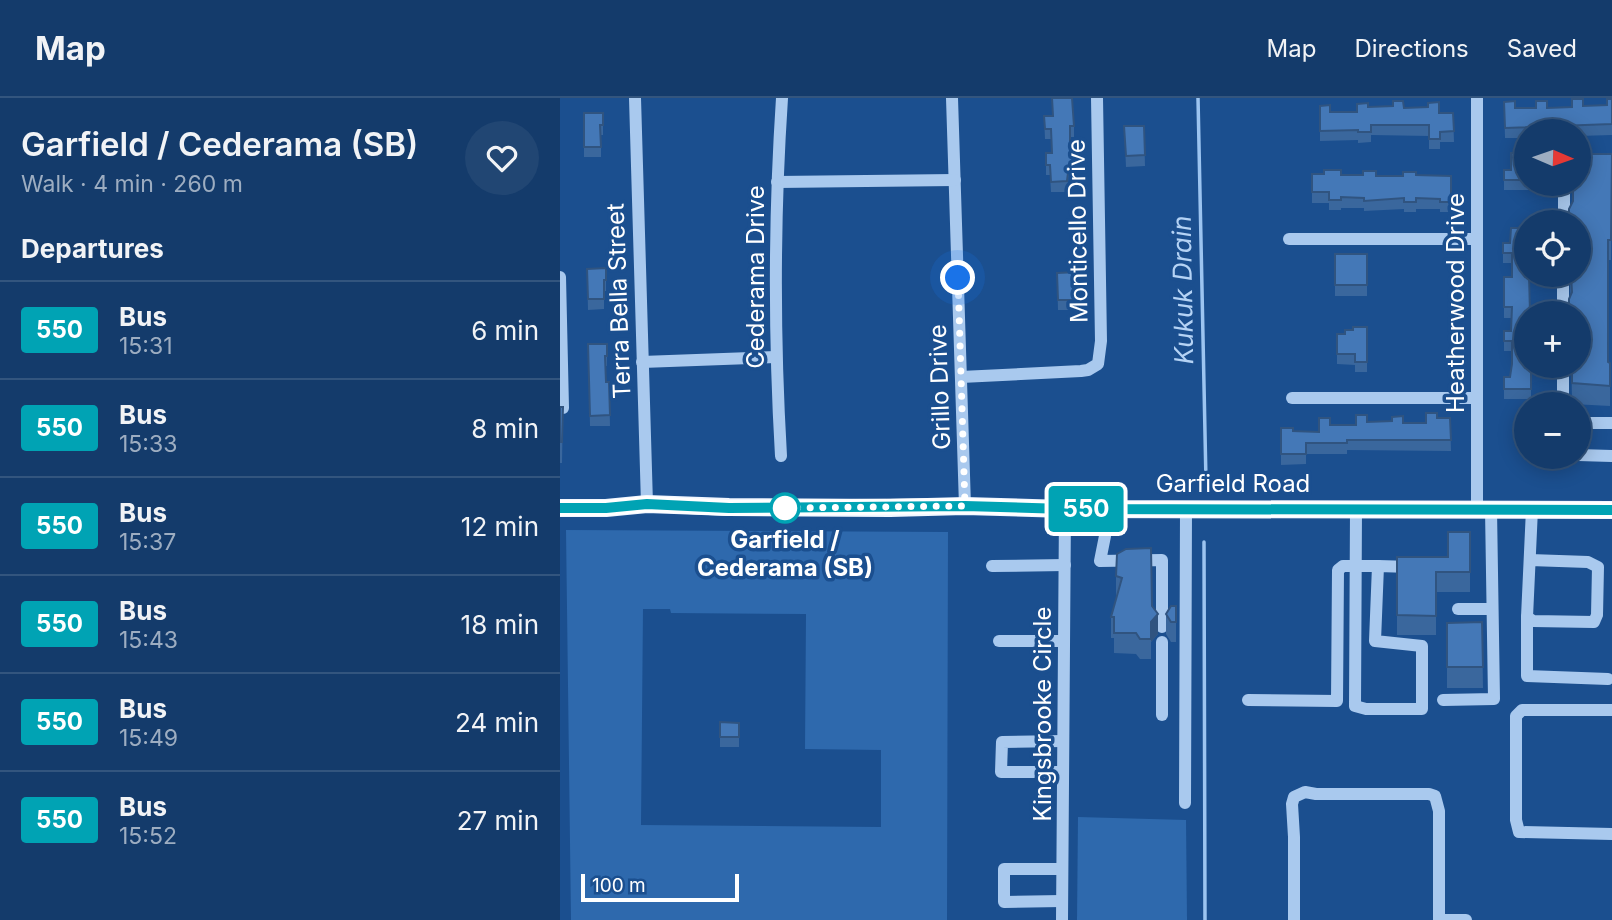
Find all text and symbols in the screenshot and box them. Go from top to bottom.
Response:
text: Map [35,28,106,68]
text: Map [1267,34,1316,63]
text: Directions [1354,34,1469,63]
text: Saved [1507,34,1577,63]
north arrow [1514,119,1591,196]
map controls [1514,119,1591,469]
button: heart [465,121,539,195]
text: Garfield / Cederama (SB) [21,124,418,164]
street label: Monticello Drive [1061,139,1094,323]
text: Walk · 4 min · 260 m [21,170,243,198]
street label: Cederama Drive [741,185,770,369]
street label: Heatherwood Drive [1441,193,1470,413]
street label: Terra Bella Street [601,203,636,399]
button: locate [1514,210,1591,287]
water label: Kukuk Drain [1166,215,1199,365]
text: Departures [21,233,164,264]
your location [940,260,975,295]
text: Bus [119,301,167,332]
button: + [1514,301,1591,378]
text: 550 [36,315,83,344]
text: 6 min [471,315,539,346]
street label: Grillo Drive [923,324,956,450]
text: 15:31 [119,332,173,360]
button: − [1514,392,1591,469]
text: Bus [119,399,167,430]
text: 550 [36,413,83,442]
text: 8 min [471,413,539,444]
text: 15:33 [119,430,177,458]
street label: Garfield Road [1156,469,1310,498]
line badge: 550 [1046,486,1126,532]
marker: Garfield / Cederama (SB) [770,493,800,523]
text: 550 [1063,494,1109,523]
text: Bus [119,497,167,528]
text: 550 [36,511,83,540]
text: 12 min [461,511,539,542]
place label: Garfield / Cederama (SB) [697,525,873,582]
text: 15:37 [119,528,176,556]
text: Bus [119,595,167,626]
street label: Kingsbrooke Circle [1028,607,1057,821]
text: 550 [36,609,83,638]
text: 18 min [461,609,539,640]
text: 15:43 [119,626,178,654]
text: Bus [119,693,167,724]
text: 550 [36,707,83,736]
text: 24 min [455,707,539,738]
text: 15:49 [119,724,178,752]
text: Bus [119,791,167,822]
text: 550 [36,805,83,834]
text: 27 min [457,805,539,836]
text: 15:52 [119,822,177,850]
scale bar [581,871,738,903]
text: 100 m [592,874,646,897]

